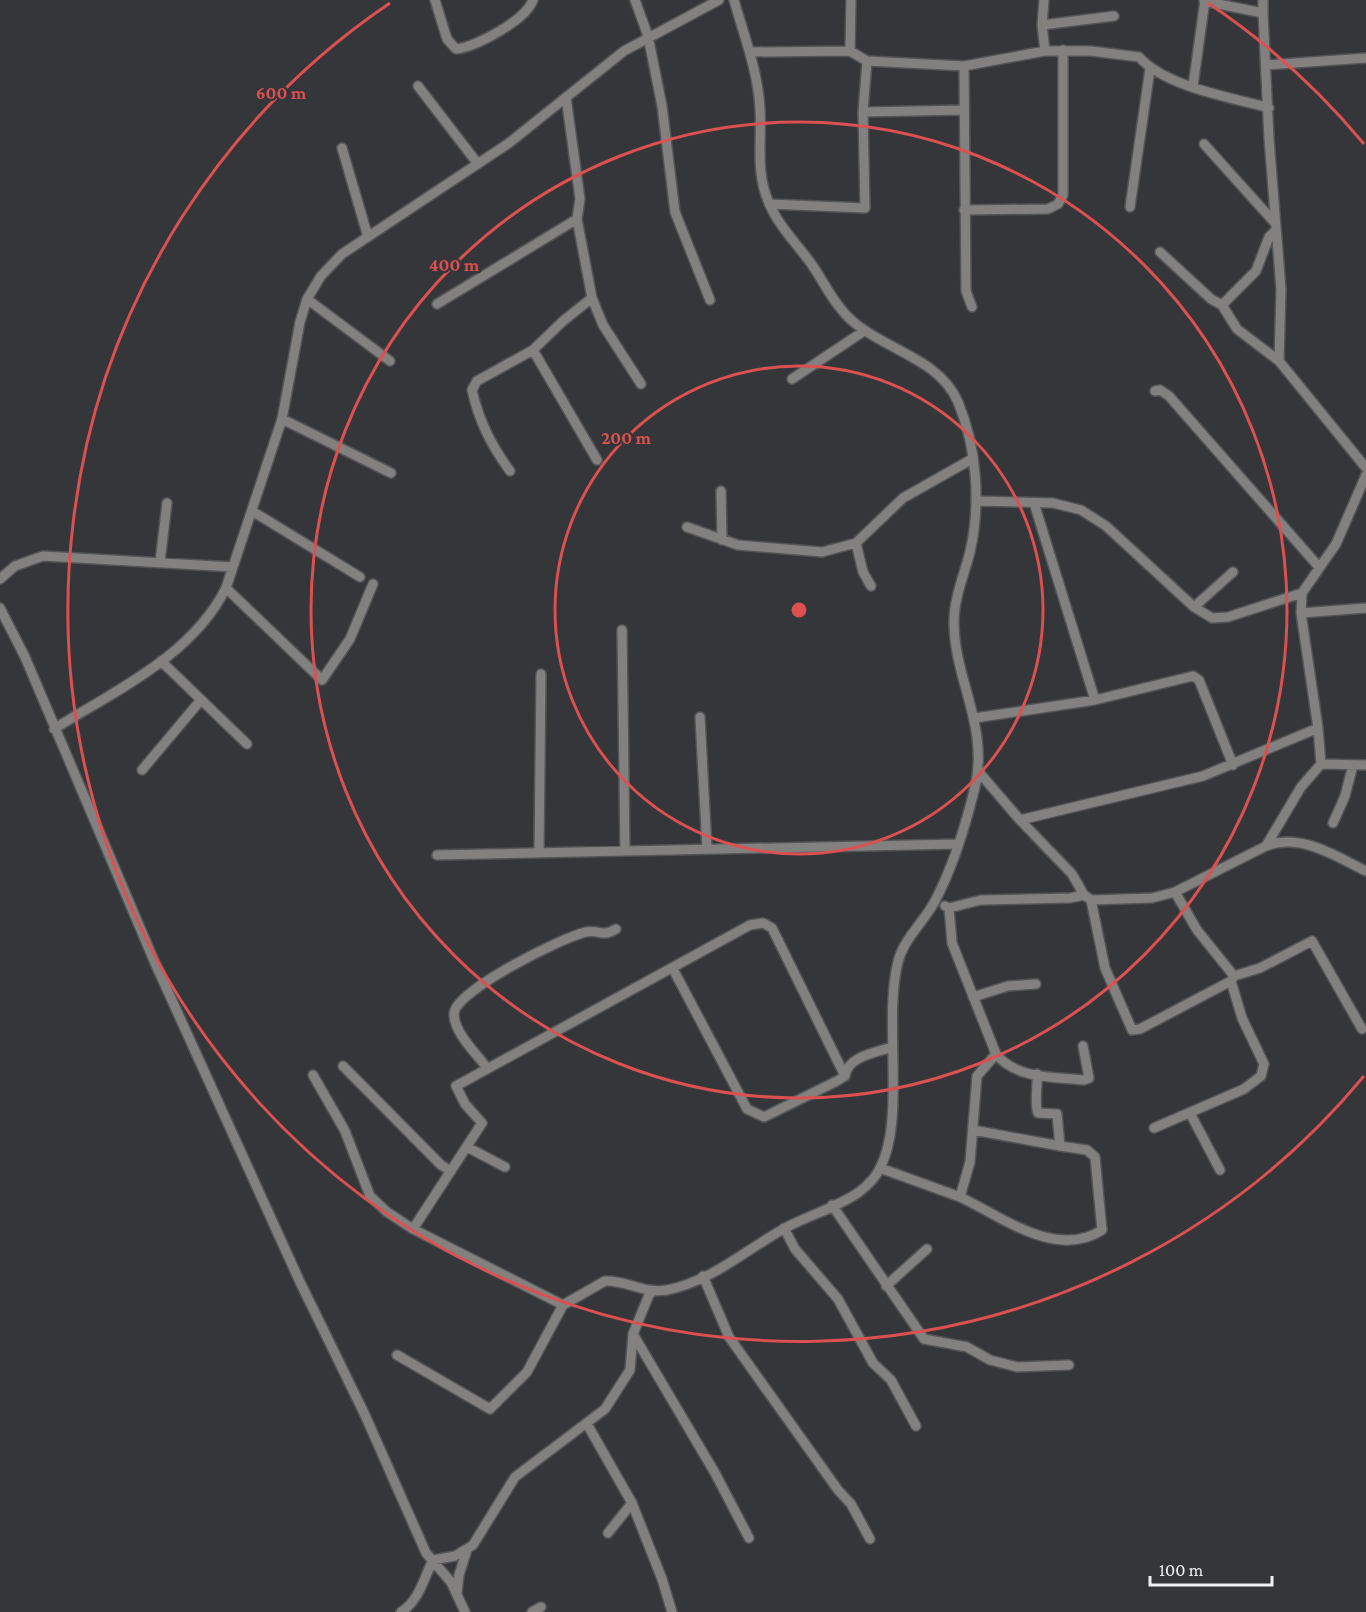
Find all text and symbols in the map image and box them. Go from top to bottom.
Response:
text: 600 m [256,83,307,103]
text: 400 m [429,255,480,275]
text: 200 m [601,428,652,448]
centre of rings [789,600,809,620]
scale bar [1150,1549,1272,1587]
text: 100 m [1159,1560,1204,1580]

